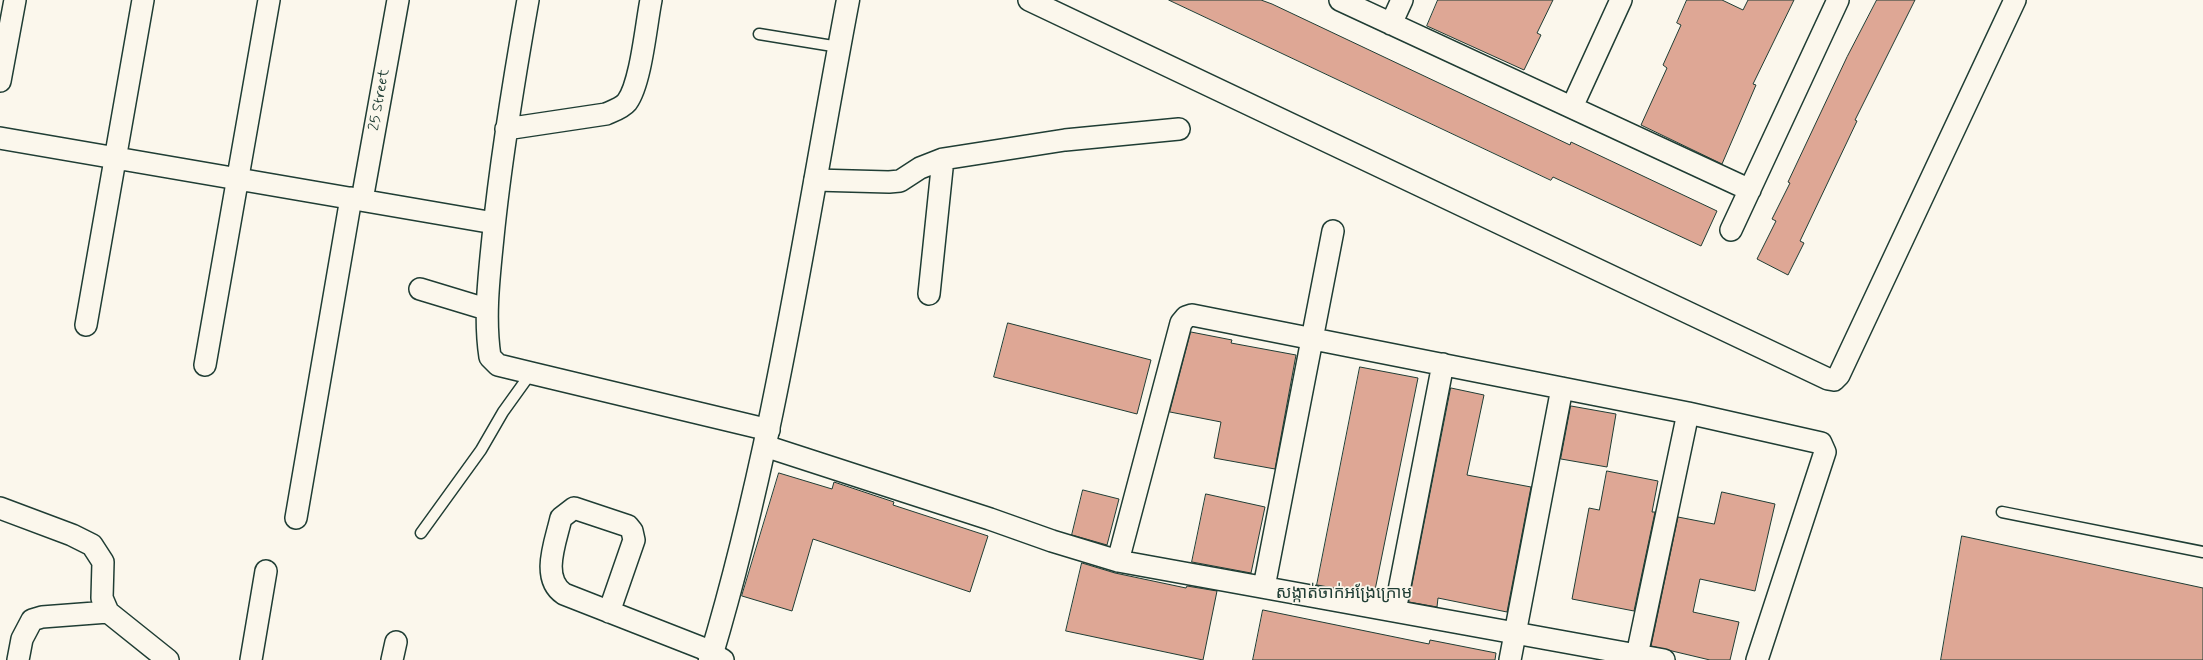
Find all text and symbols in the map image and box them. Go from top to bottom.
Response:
street label: 25 Street [366,68,394,132]
district label: សង្កាត់ចាក់អង្រែក្រោម [1276,584,1412,604]

